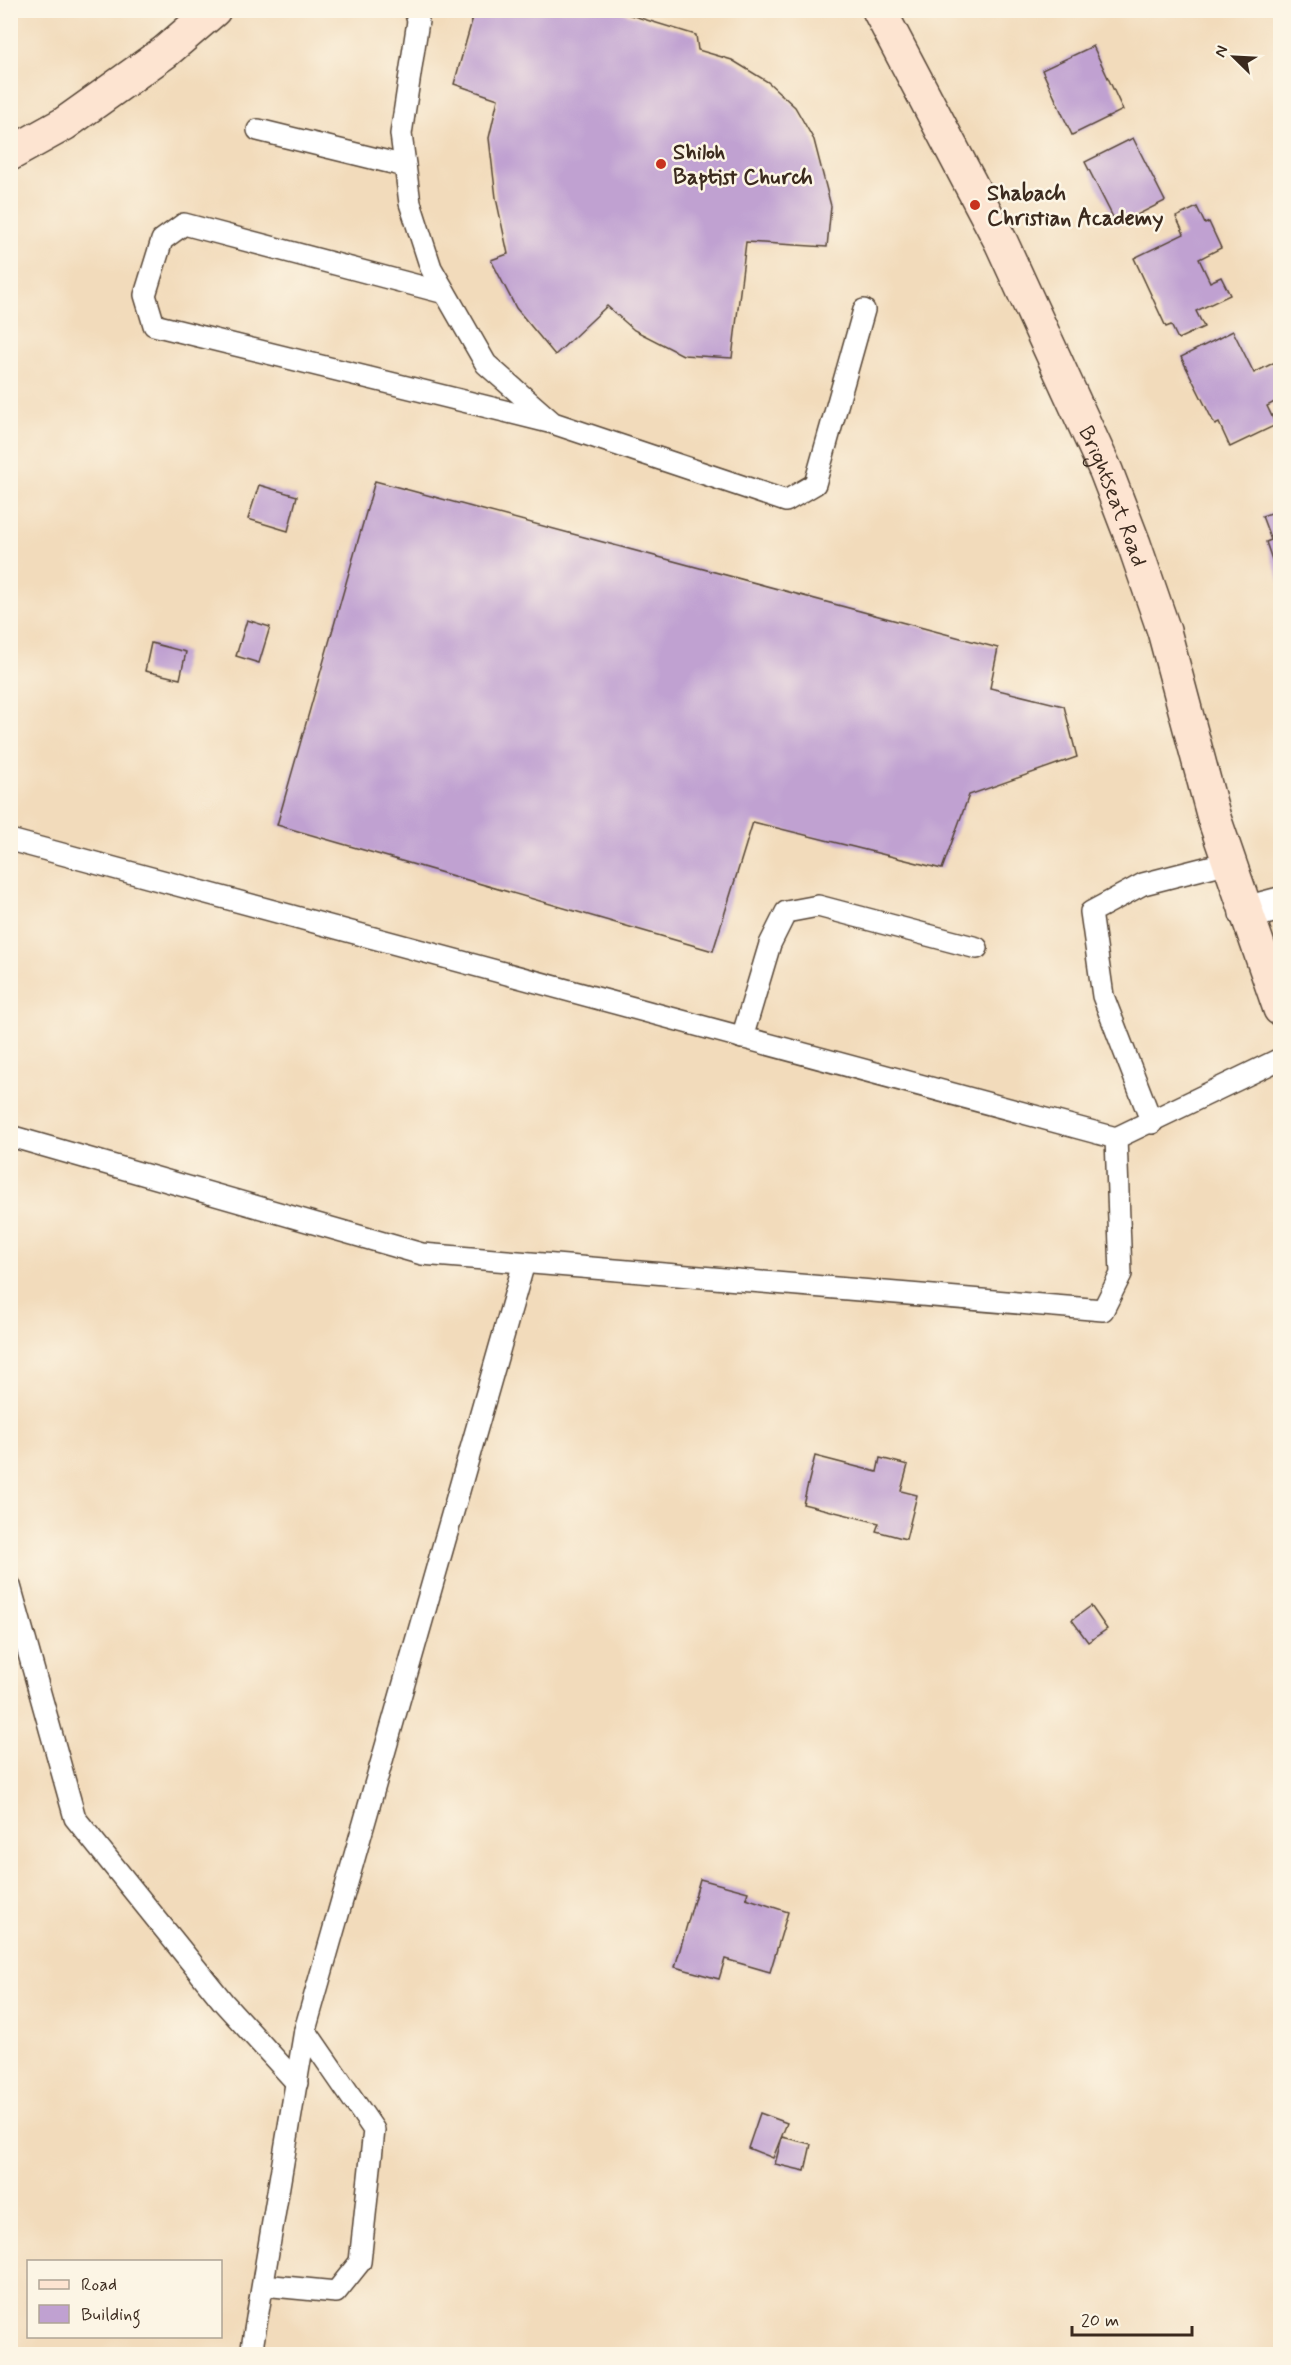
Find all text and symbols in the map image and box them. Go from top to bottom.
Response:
north arrow [1204,27,1264,87]
text: N [1210,42,1233,61]
place label: Shiloh Baptist Church [673,139,813,192]
marker: Shiloh Baptist Church [654,157,668,171]
place label: Shabach Christian Academy [987,180,1164,233]
marker: Shabach Christian Academy [968,198,982,212]
street label: Brightseat Road [1071,422,1153,570]
legend [27,2260,222,2338]
text: Road [81,2273,117,2297]
scale bar [1072,2299,1192,2337]
text: Building [81,2303,141,2329]
text: 20 m [1081,2309,1119,2333]

